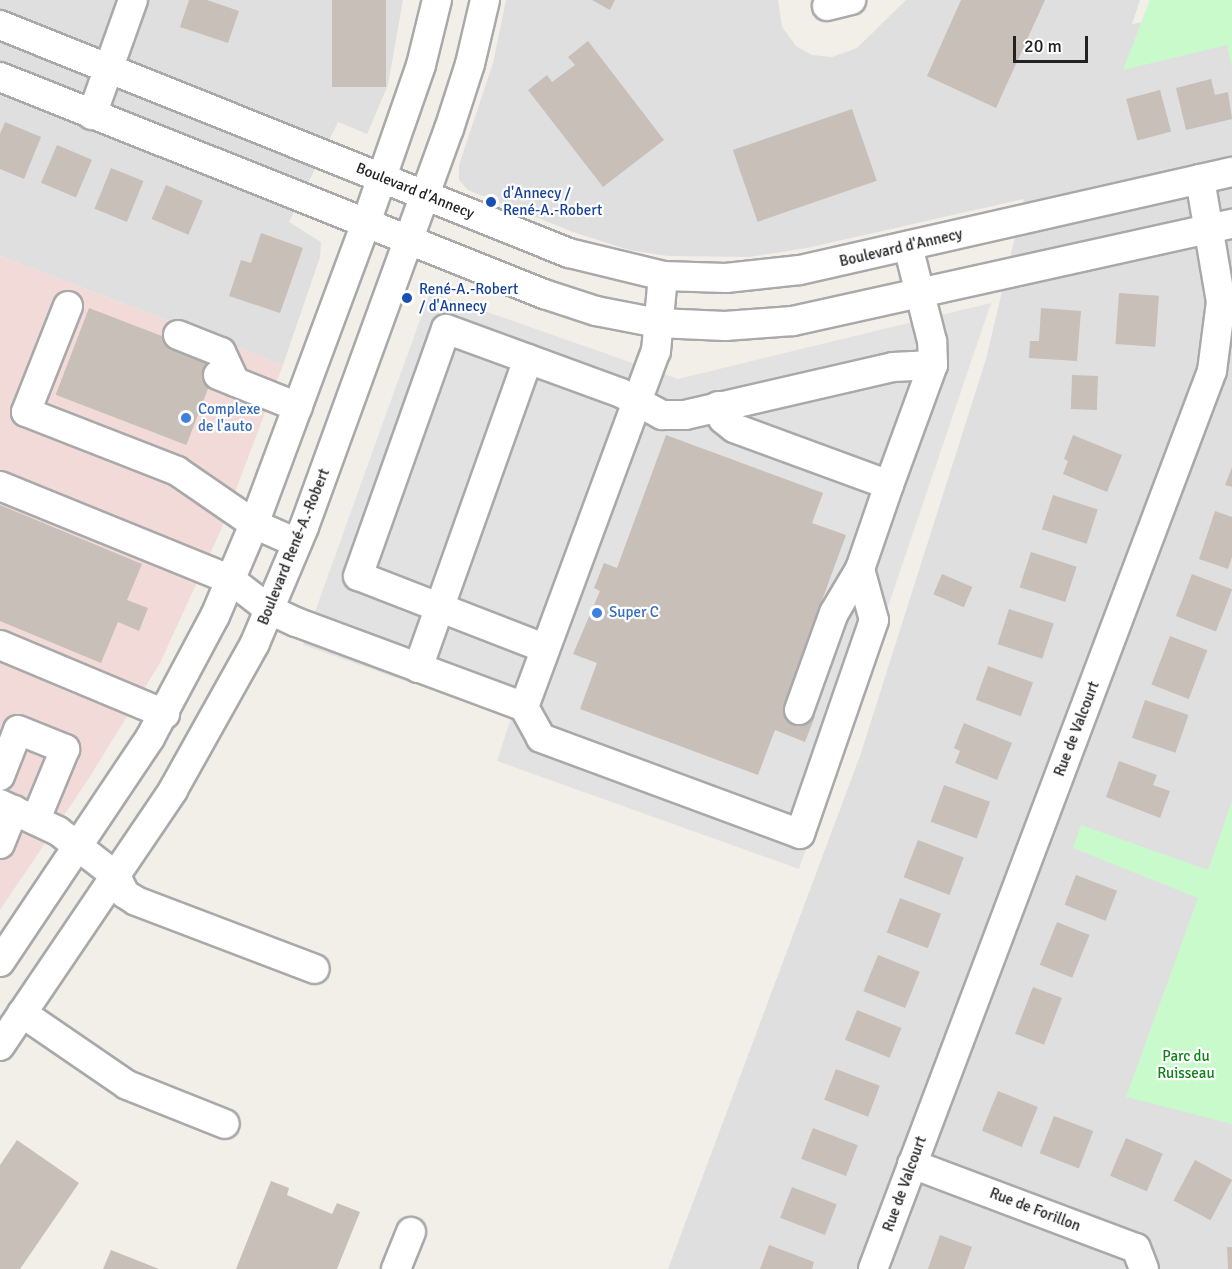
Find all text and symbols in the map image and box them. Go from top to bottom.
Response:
scale bar [1016,24,1091,62]
text: 20 m [1024,35,1062,57]
street label: Boulevard d'Annecy [353,159,477,223]
place label: d'Annecy / René-A.-Robert [503,184,602,219]
marker: d'Annecy / René-A.-Robert [484,195,498,209]
street label: Boulevard d'Annecy [838,225,964,271]
place label: René-A.-Robert / d'Annecy [419,280,518,315]
marker: René-A.-Robert / d'Annecy [400,291,414,305]
place label: Complexe de l'auto [198,400,261,435]
marker: Complexe de l'auto [179,411,193,425]
street label: Boulevard René-A.-Robert [254,466,334,628]
place label: Super C [609,604,659,622]
marker: Super C [590,606,604,620]
street label: Rue de Valcourt [1051,679,1103,779]
park label: Parc du Ruisseau [1157,1047,1215,1082]
street label: Rue de Valcourt [879,1134,931,1234]
street label: Rue de Forillon [987,1184,1083,1236]

